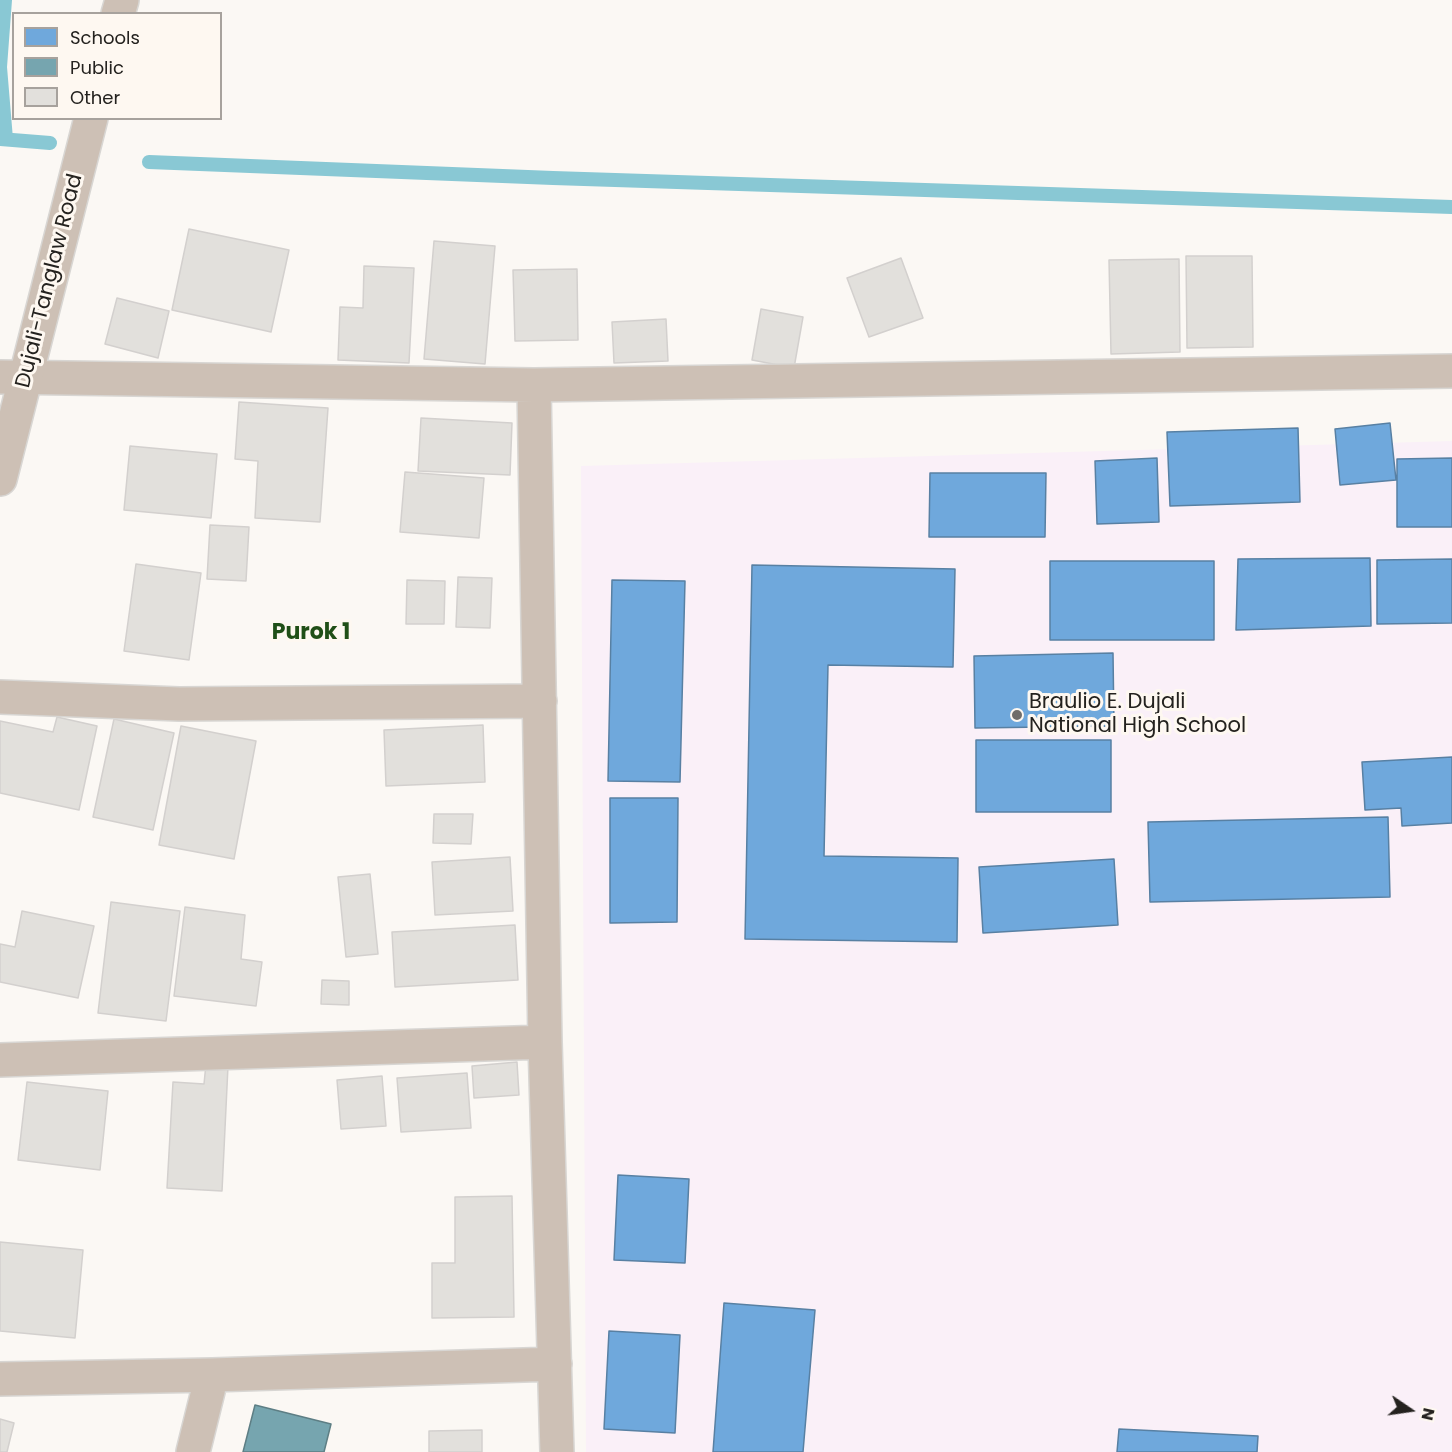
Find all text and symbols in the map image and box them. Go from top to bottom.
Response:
legend [12,12,222,120]
text: Schools [70,25,140,50]
text: Public [70,55,124,80]
text: Other [70,85,120,110]
street label: Dujali-Tanglaw Road [11,171,89,391]
district label: Purok 1 [272,620,350,646]
place label: Braulio E. Dujali National High School [1029,690,1246,740]
marker: Braulio E. Dujali National High School [1010,708,1024,722]
north arrow [1380,1380,1440,1440]
text: N [1415,1406,1441,1423]

